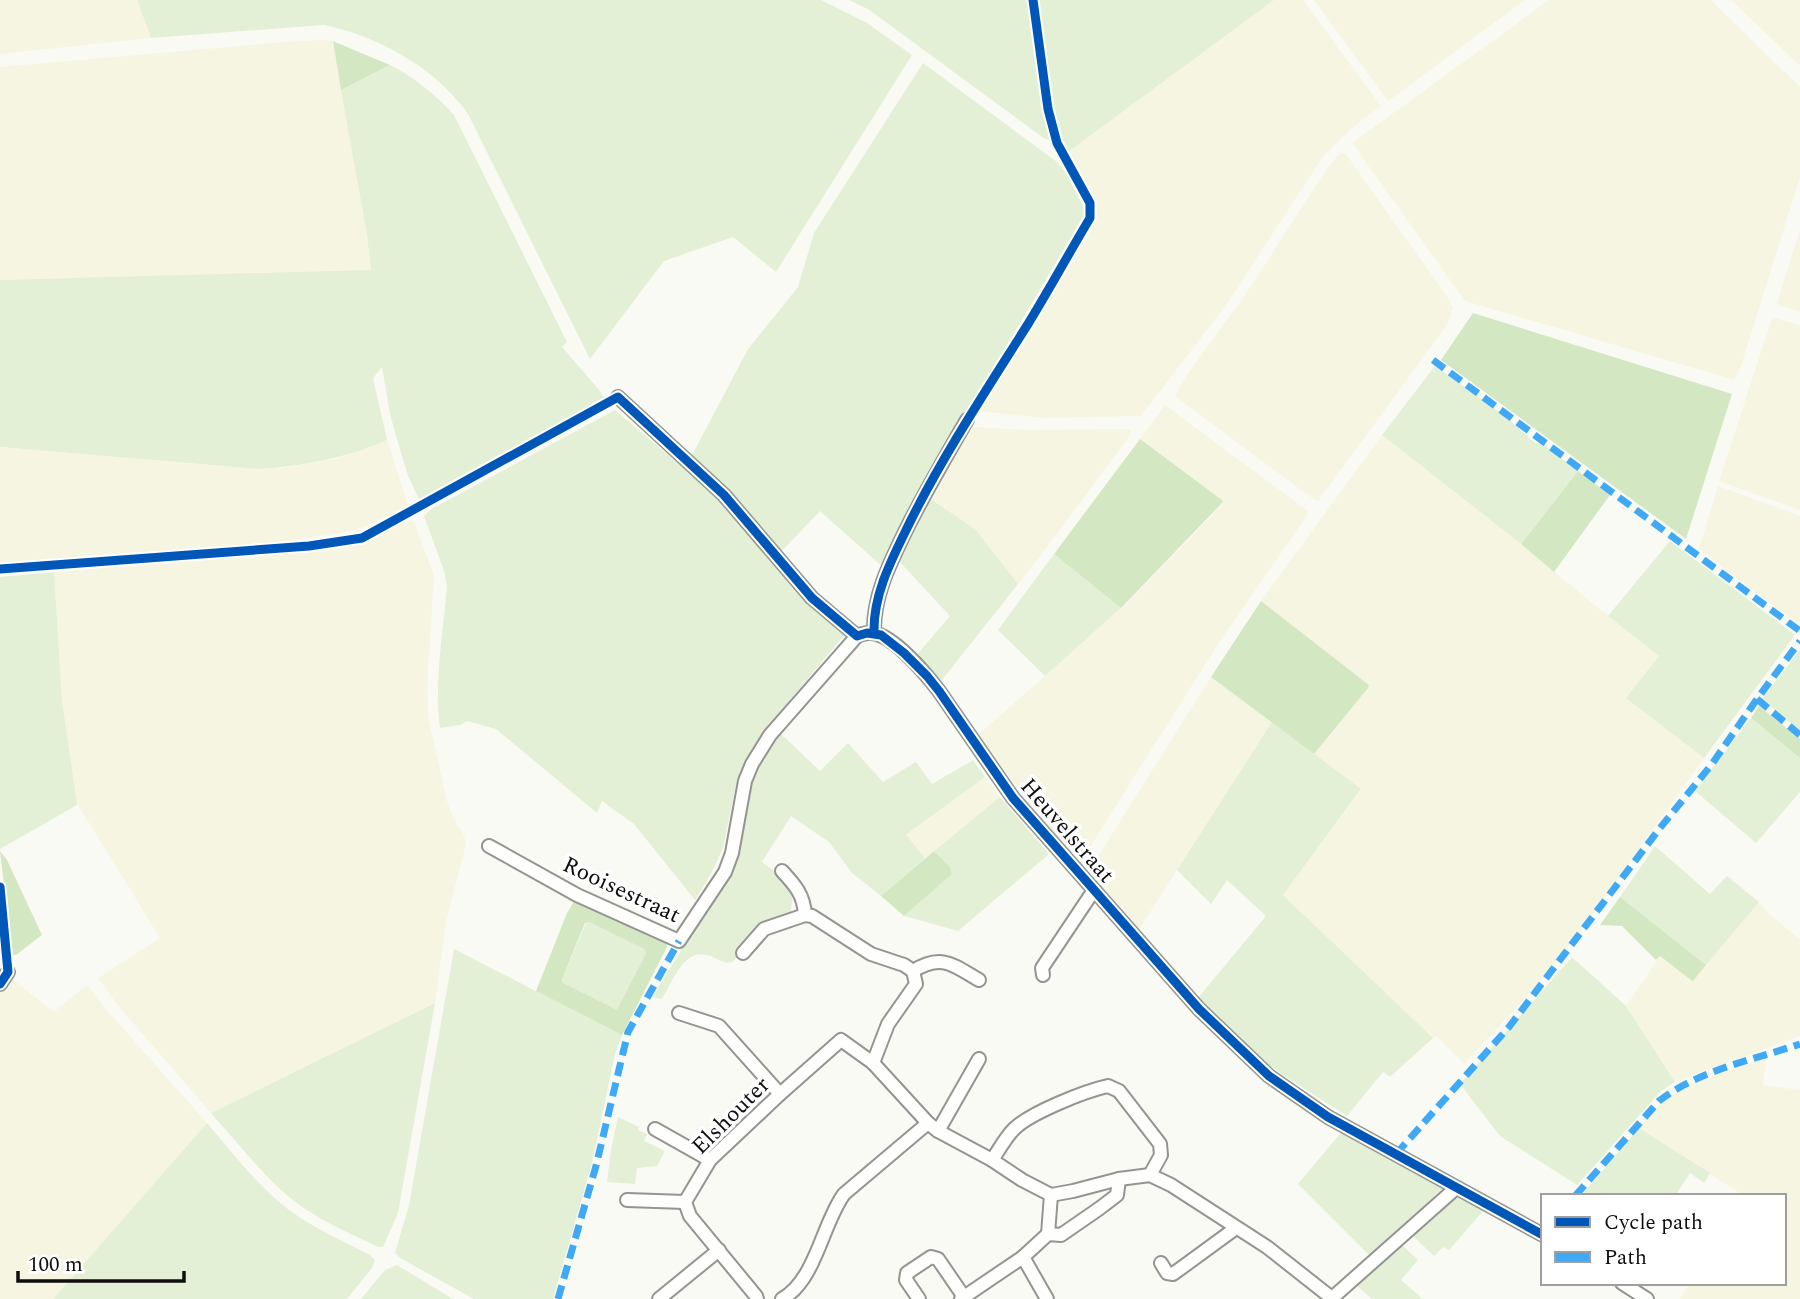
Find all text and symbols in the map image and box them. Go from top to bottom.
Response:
street label: Heuvelstraat [1011,771,1123,891]
street label: Rooisestraat [557,848,686,933]
street label: Elshouter [684,1069,778,1163]
legend [1541,1194,1786,1285]
text: Cycle path [1604,1207,1703,1239]
scale bar [18,1240,184,1284]
text: Path [1604,1242,1647,1274]
text: 100 m [28,1249,83,1281]

